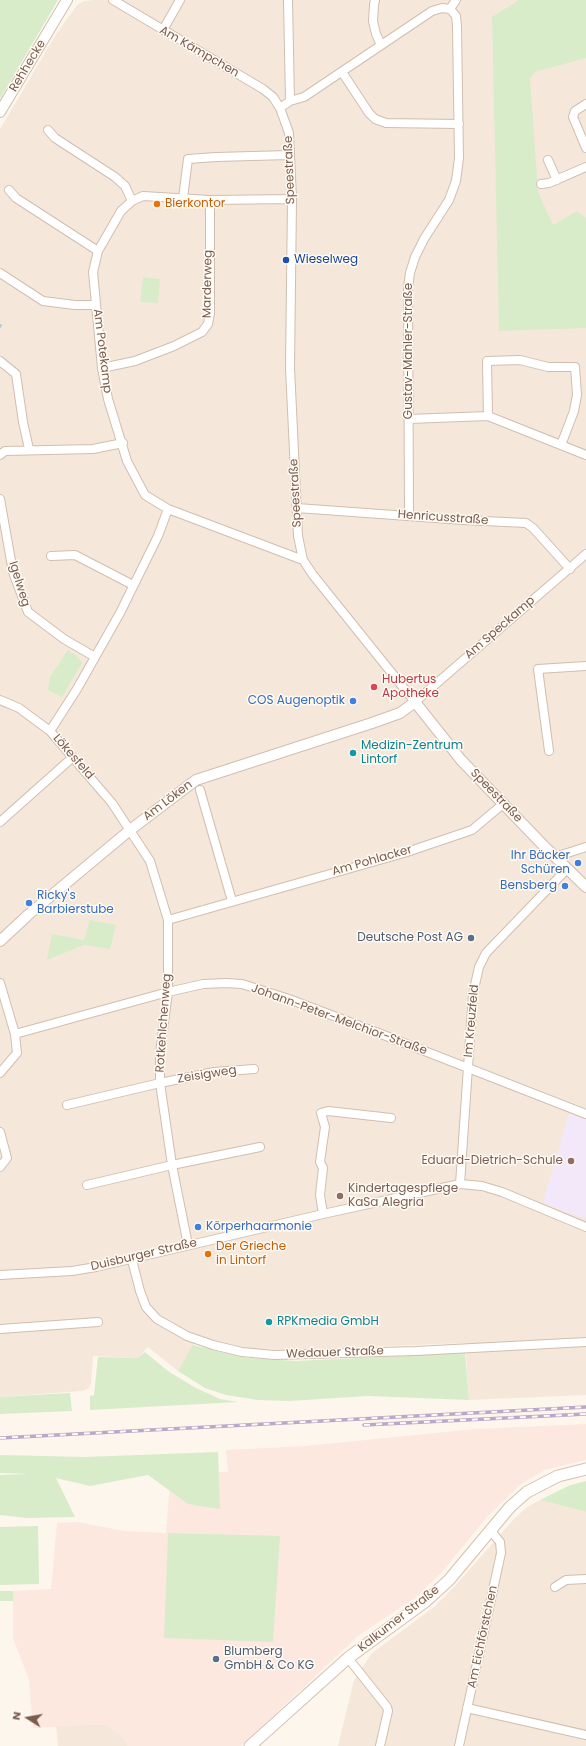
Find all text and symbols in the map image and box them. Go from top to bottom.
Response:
street label: Am Kämpchen [157,23,241,81]
street label: Rehhecke [7,37,49,95]
street label: Speestraße [282,135,298,205]
place label: Bierkontor [165,197,225,211]
marker: Bierkontor [152,199,162,209]
street label: Marderweg [200,250,216,318]
place label: Wieselweg [294,253,358,267]
marker: Wieselweg [281,255,291,265]
street label: Gustav-Mahler-Straße [402,283,416,419]
street label: Am Potekamp [90,308,114,394]
street label: Speestraße [287,458,305,528]
street label: Henricusstraße [397,508,489,528]
street label: Igelweg [5,559,33,609]
street label: Am Speckamp [462,594,538,662]
place label: Hubertus Apotheke [382,673,439,701]
marker: Hubertus Apotheke [369,682,379,692]
place label: COS Augenoptik [248,694,345,708]
marker: COS Augenoptik [348,696,358,706]
street label: Lökesfeld [49,731,97,783]
place label: Medizin-Zentrum Lintorf [361,739,463,767]
marker: Medizin-Zentrum Lintorf [348,748,358,758]
street label: Speestraße [467,766,525,826]
street label: Am Löken [141,778,195,824]
street label: Am Pohlacker [330,843,414,879]
place label: Ihr Bäcker Schüren [511,849,570,877]
marker: Ihr Bäcker Schüren [573,858,583,868]
place label: Bensberg [500,879,557,893]
marker: Bensberg [560,881,570,891]
place label: Ricky's Barbierstube [37,889,114,917]
marker: Ricky's Barbierstube [24,898,34,908]
place label: Deutsche Post AG [357,931,463,945]
marker: Deutsche Post AG [466,933,476,943]
street label: Rotkehlchenweg [153,973,175,1073]
street label: Johann-Peter-Melchior-Straße [249,981,429,1059]
street label: Im Kreuzfeld [462,984,482,1058]
street label: Zeisigweg [176,1063,238,1087]
place label: Eduard-Dietrich-Schule [421,1154,563,1168]
marker: Eduard-Dietrich-Schule [566,1156,576,1166]
place label: Kindertagespflege KaSa Alegria [348,1182,458,1210]
marker: Kindertagespflege KaSa Alegria [335,1191,345,1201]
place label: Körperhaarmonie [206,1220,312,1234]
marker: Körperhaarmonie [193,1222,203,1232]
street label: Duisburger Straße [90,1236,198,1274]
place label: Der Grieche in Lintorf [216,1240,286,1268]
marker: Der Grieche in Lintorf [203,1249,213,1259]
place label: RPKmedia GmbH [277,1315,379,1329]
marker: RPKmedia GmbH [264,1317,274,1327]
street label: Wedauer Straße [286,1344,384,1362]
street label: Kalkumer Straße [355,1583,443,1655]
street label: Am Eichförstchen [465,1584,501,1690]
place label: Blumberg GmbH & Co KG [224,1645,314,1673]
marker: Blumberg GmbH & Co KG [211,1654,221,1664]
north arrow [8,1698,48,1738]
text: N [8,1710,25,1721]

